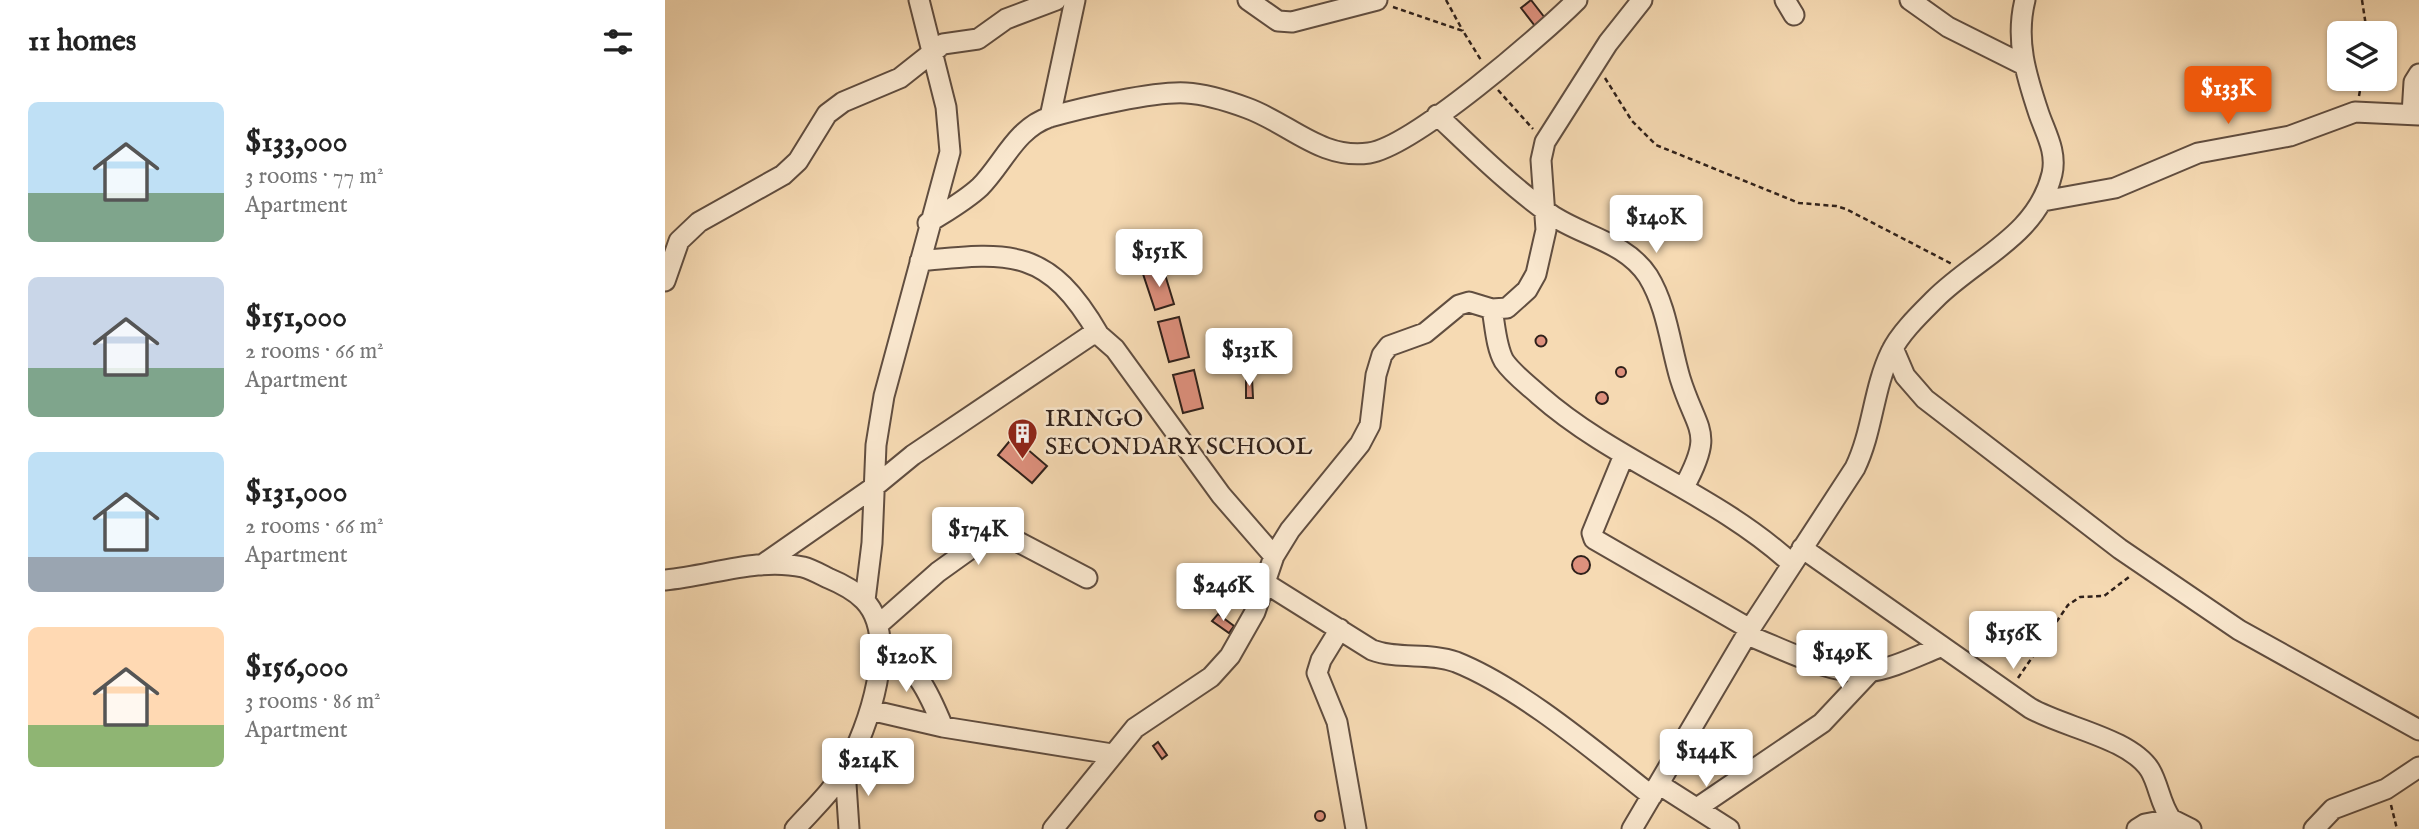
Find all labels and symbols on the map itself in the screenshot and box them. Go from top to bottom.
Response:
pin: $133K [2179,66,2277,126]
pin: $140K [1607,196,1705,255]
pin: $151K [1110,230,1208,289]
pin: $131K [1200,328,1298,388]
place label: IRINGO SECONDARY SCHOOL [1045,404,1313,463]
building icon: IRINGO SECONDARY SCHOOL [1005,416,1039,460]
pin: $174K [929,508,1027,567]
pin: $246K [1174,564,1272,623]
pin: $156K [1964,612,2062,671]
pin: $149K [1793,630,1891,690]
pin: $120K [857,634,955,694]
pin: $144K [1657,730,1755,789]
pin: $214K [819,738,917,798]

